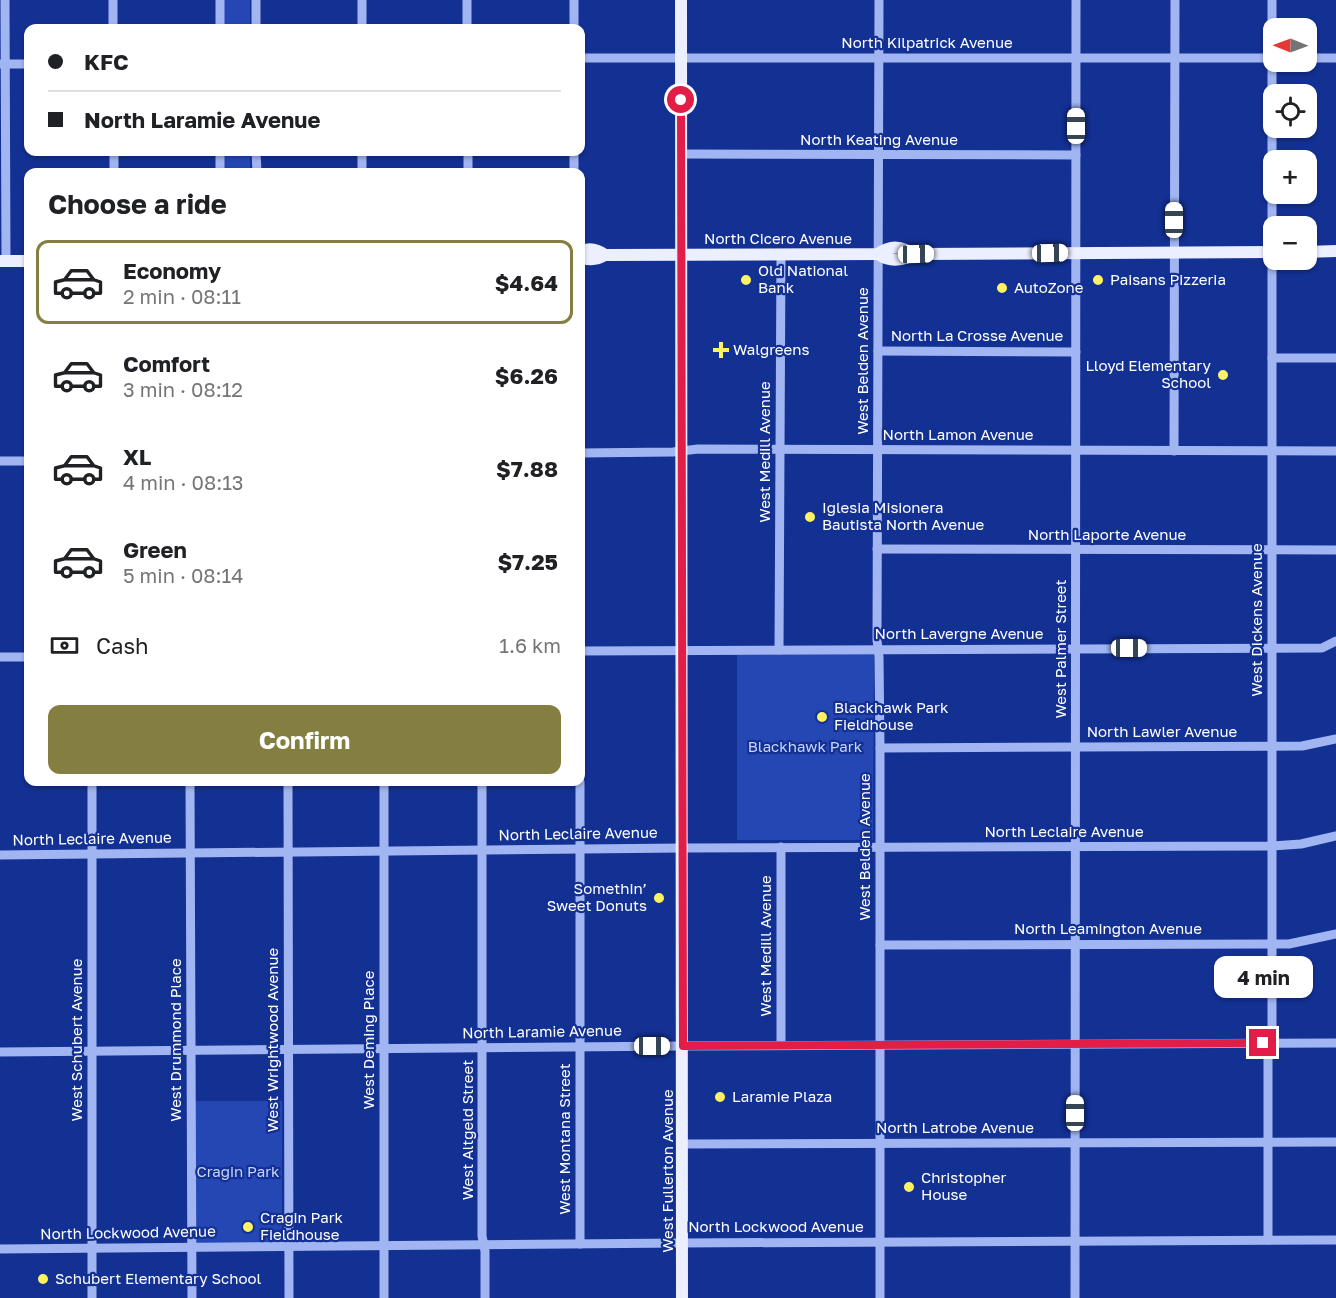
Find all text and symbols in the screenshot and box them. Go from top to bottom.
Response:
north arrow [1263,18,1317,72]
map controls [1263,18,1317,270]
street label: North Kilpatrick Avenue [841,33,1013,51]
text: KFC [84,48,129,75]
button: locate [1263,84,1317,138]
route start [667,86,694,113]
text: North Laramie Avenue [84,106,320,133]
car [1067,108,1085,144]
street label: North Keating Avenue [800,130,958,148]
button: + [1263,150,1317,204]
text: Choose a ride [48,188,227,220]
car [1165,202,1183,238]
button: − [1263,216,1317,270]
street label: North Cicero Avenue [704,229,852,247]
car [1032,244,1068,262]
car [898,245,934,263]
icon: car [51,255,105,309]
text: Economy [123,257,221,284]
place label: Old National Bank [758,261,848,296]
text: $4.64 [495,269,558,296]
place label: Paisans Pizzeria [1110,270,1226,288]
marker: Old National Bank [739,273,753,287]
marker: Paisans Pizzeria [1091,273,1105,287]
place label: AutoZone [1014,278,1084,296]
marker: AutoZone [995,281,1009,295]
text: 2 min · 08:11 [123,284,241,308]
street label: West Belden Avenue [853,287,871,435]
street label: North La Crosse Avenue [891,326,1064,344]
place label: Walgreens [733,340,809,358]
marker: Walgreens [714,343,728,357]
icon: car [51,348,105,402]
text: Comfort [123,350,210,377]
place label: Lloyd Elementary School [1085,356,1212,391]
text: $6.26 [495,362,558,389]
marker: Lloyd Elementary School [1216,368,1230,382]
text: 3 min · 08:12 [123,377,243,401]
street label: West Medill Avenue [755,381,773,523]
street label: North Lamon Avenue [883,425,1034,443]
icon: car [51,441,105,495]
text: XL [123,443,151,470]
text: $7.88 [496,455,558,482]
text: 4 min · 08:13 [123,470,244,494]
place label: Iglesia Misionera Bautista North Avenue [822,498,985,533]
marker: Iglesia Misionera Bautista North Avenue [803,510,817,524]
street label: North Laporte Avenue [1028,525,1187,543]
icon: car [51,534,105,588]
text: Green [123,536,187,563]
street label: West Dickens Avenue [1247,543,1265,697]
text: $7.25 [497,548,558,575]
text: 5 min · 08:14 [123,563,243,587]
street label: West Palmer Street [1051,579,1069,719]
street label: North Lavergne Avenue [875,624,1044,642]
icon: cash [48,629,81,662]
text: Cash [96,632,149,659]
text: 1.6 km [499,633,561,657]
car [1111,639,1147,657]
place label: Blackhawk Park Fieldhouse [834,698,949,733]
button: Confirm [48,705,561,774]
marker: Blackhawk Park Fieldhouse [815,710,829,724]
street label: North Lawler Avenue [1087,722,1238,740]
park label: Blackhawk Park [748,737,863,755]
street label: West Belden Avenue [855,773,873,921]
street label: North Leclaire Avenue [984,822,1144,840]
street label: North Leclaire Avenue [498,823,658,843]
street label: North Leclaire Avenue [12,828,172,848]
street label: West Medill Avenue [756,875,774,1017]
place label: Somethin’ Sweet Donuts [547,879,647,914]
marker: Somethin’ Sweet Donuts [652,891,666,905]
street label: North Leamington Avenue [1014,919,1202,937]
street label: West Wrightwood Avenue [263,947,281,1132]
callout: 4 min [1214,956,1312,998]
street label: West Schubert Avenue [67,958,85,1122]
street label: West Drummond Place [166,958,184,1122]
text: 4 min [1237,965,1290,989]
street label: West Deming Place [359,970,377,1109]
street label: North Laramie Avenue [462,1021,622,1041]
route end [1249,1029,1276,1056]
car [634,1037,670,1055]
street label: West Altgeld Street [458,1060,476,1200]
street label: West Montana Street [555,1063,573,1215]
place label: Laramie Plaza [732,1087,832,1105]
street label: West Fullerton Avenue [658,1089,676,1253]
marker: Laramie Plaza [713,1090,727,1104]
car [1066,1095,1084,1131]
street label: North Latrobe Avenue [876,1118,1034,1136]
park label: Cragin Park [196,1162,280,1180]
place label: Christopher House [921,1168,1006,1203]
marker: Christopher House [902,1180,916,1194]
place label: Cragin Park Fieldhouse [260,1208,344,1243]
street label: North Lockwood Avenue [688,1217,864,1235]
marker: Cragin Park Fieldhouse [241,1220,255,1234]
street label: North Lockwood Avenue [40,1221,216,1243]
place label: Schubert Elementary School [55,1269,261,1287]
marker: Schubert Elementary School [36,1272,50,1286]

